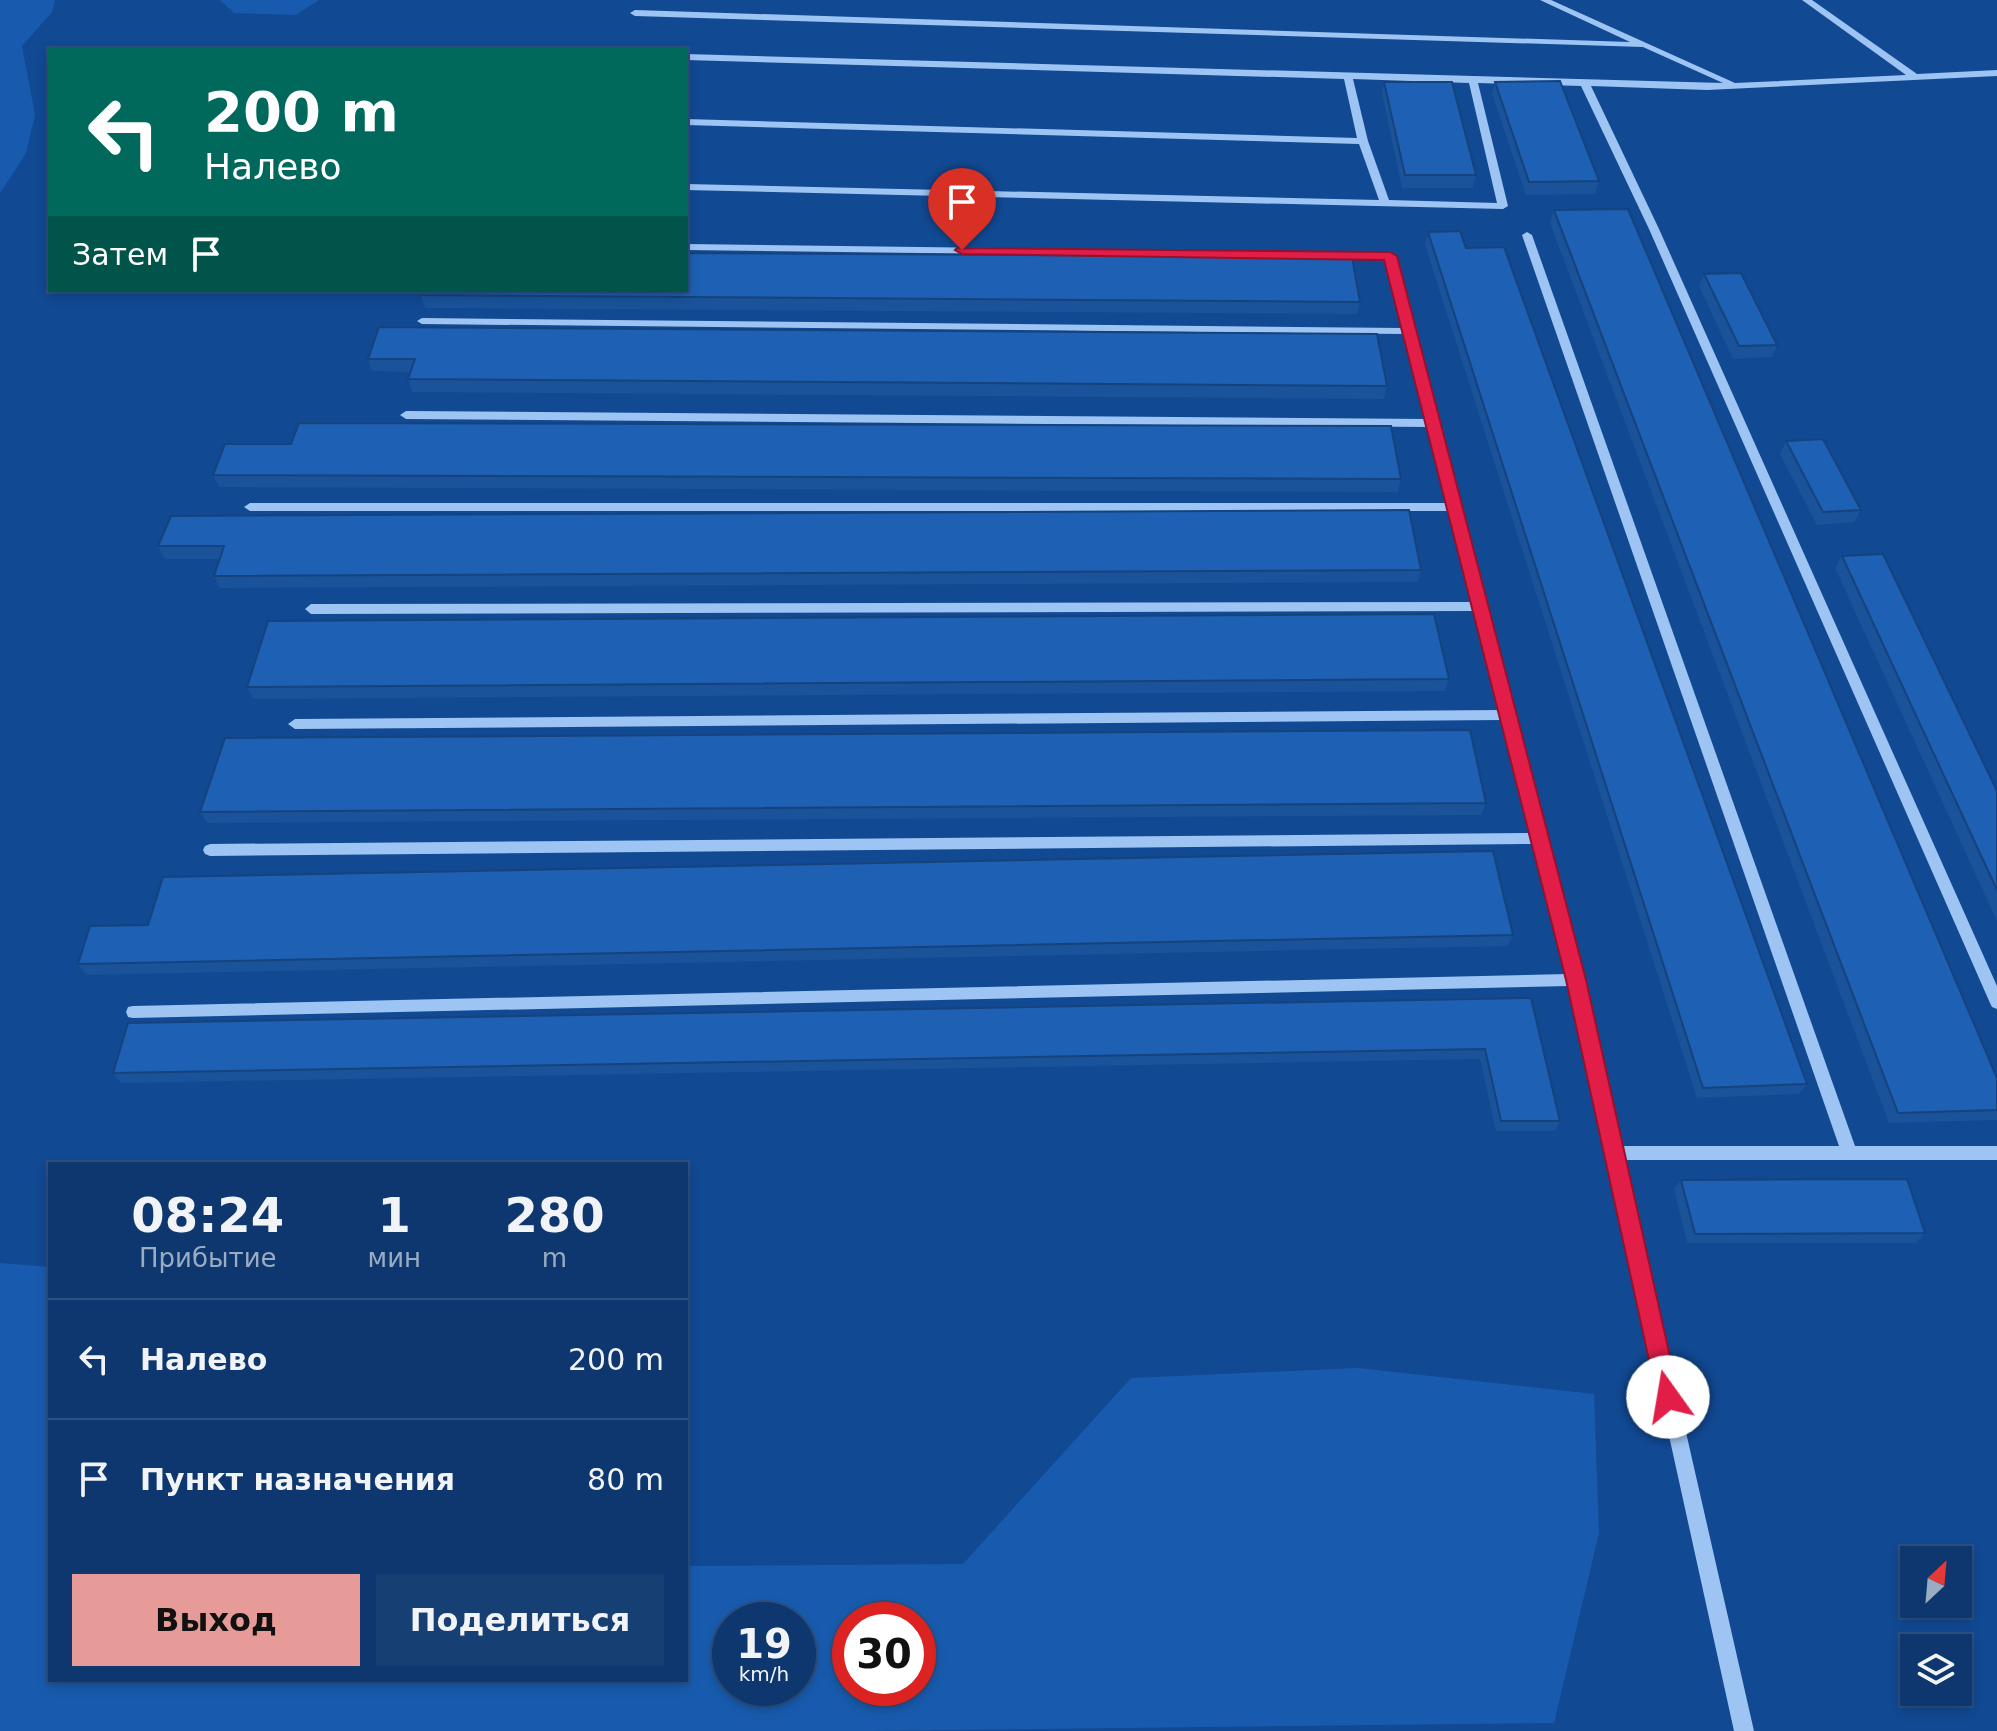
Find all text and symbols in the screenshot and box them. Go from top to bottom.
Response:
text: 200 m [204,79,399,144]
icon: left [72,80,176,184]
text: Налево [204,146,342,187]
pin [928,168,996,250]
icon: arrive [940,180,984,224]
icon: arrive [184,232,228,276]
text: Затем [72,237,168,272]
text: 08:24 [131,1187,284,1243]
text: 1 [378,1187,411,1243]
text: 280 [504,1187,605,1243]
text: Прибытие [139,1243,277,1273]
text: мин [368,1243,421,1273]
text: m [542,1243,567,1273]
icon: left [72,1337,116,1381]
text: Налево [140,1342,267,1377]
text: 200 m [568,1342,664,1377]
position arrow [1626,1355,1710,1439]
icon: arrive [72,1457,116,1501]
text: Пункт назначения [140,1462,455,1497]
text: 80 m [587,1462,664,1497]
north arrow [1900,1546,1972,1618]
map controls [1900,1546,1972,1706]
button: Выход [72,1574,360,1666]
button: Поделиться [376,1574,664,1666]
speed limit sign: 30 [832,1602,936,1706]
text: 19 [736,1621,792,1667]
button: layers [1900,1634,1972,1706]
text: km/h [739,1662,789,1686]

